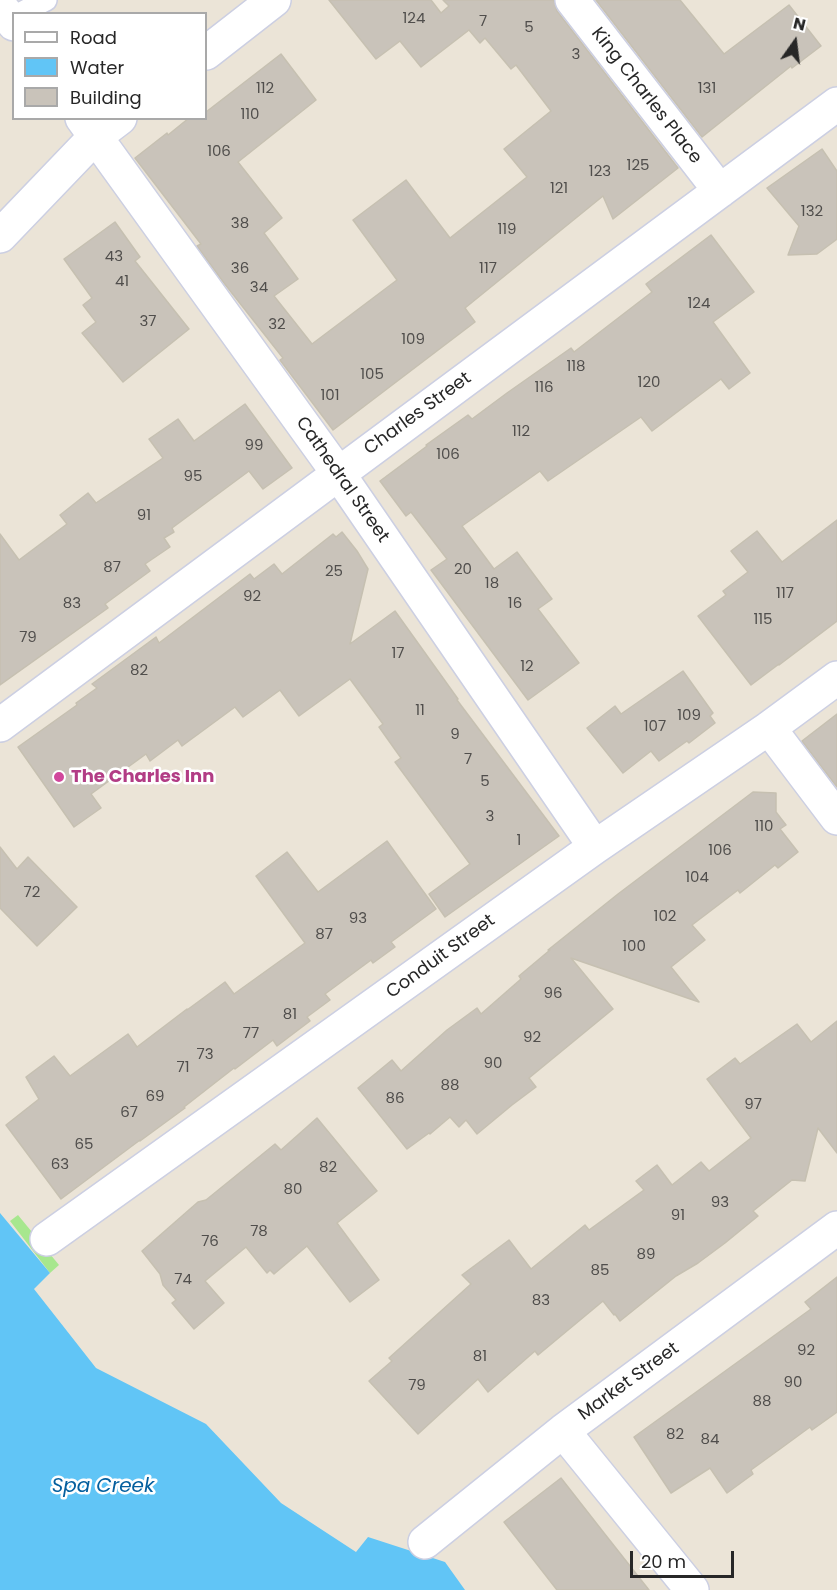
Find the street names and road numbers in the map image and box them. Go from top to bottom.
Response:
street label: King Charles Place [586,24,706,168]
street label: Charles Street [360,368,476,460]
street label: Cathedral Street [291,413,393,547]
street label: Conduit Street [382,910,500,1004]
street label: Market Street [575,1338,683,1426]

